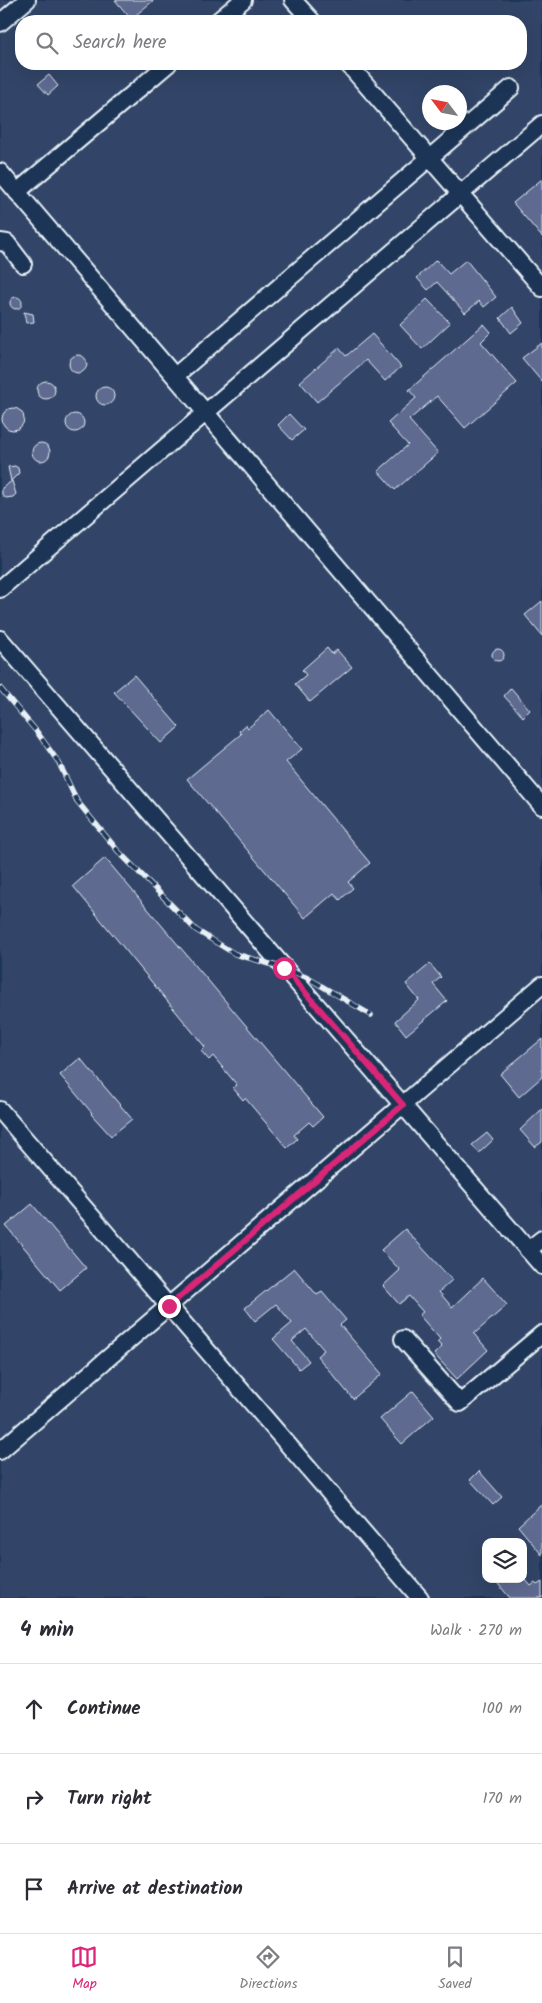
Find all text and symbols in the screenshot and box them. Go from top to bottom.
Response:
search box [15,15,527,70]
text: Search here [73,28,167,58]
icon: search [33,29,61,57]
north arrow [422,85,467,130]
route start [273,957,296,980]
route end [158,1295,181,1318]
map controls [482,1538,527,1583]
button: layers [482,1538,527,1583]
text: 4 min [20,1614,74,1647]
text: Walk · 270 m [430,1618,522,1643]
text: Continue [67,1694,140,1724]
icon: ahead [20,1695,48,1723]
text: 100 m [482,1696,522,1721]
text: Turn right [67,1784,152,1814]
icon: right [20,1785,48,1813]
text: 170 m [482,1786,522,1811]
text: Arrive at destination [67,1874,243,1904]
icon: arrive [20,1875,48,1903]
tab: Map [70,1943,98,1995]
tab: Directions [239,1943,297,1995]
tab: Saved [438,1943,472,1995]

